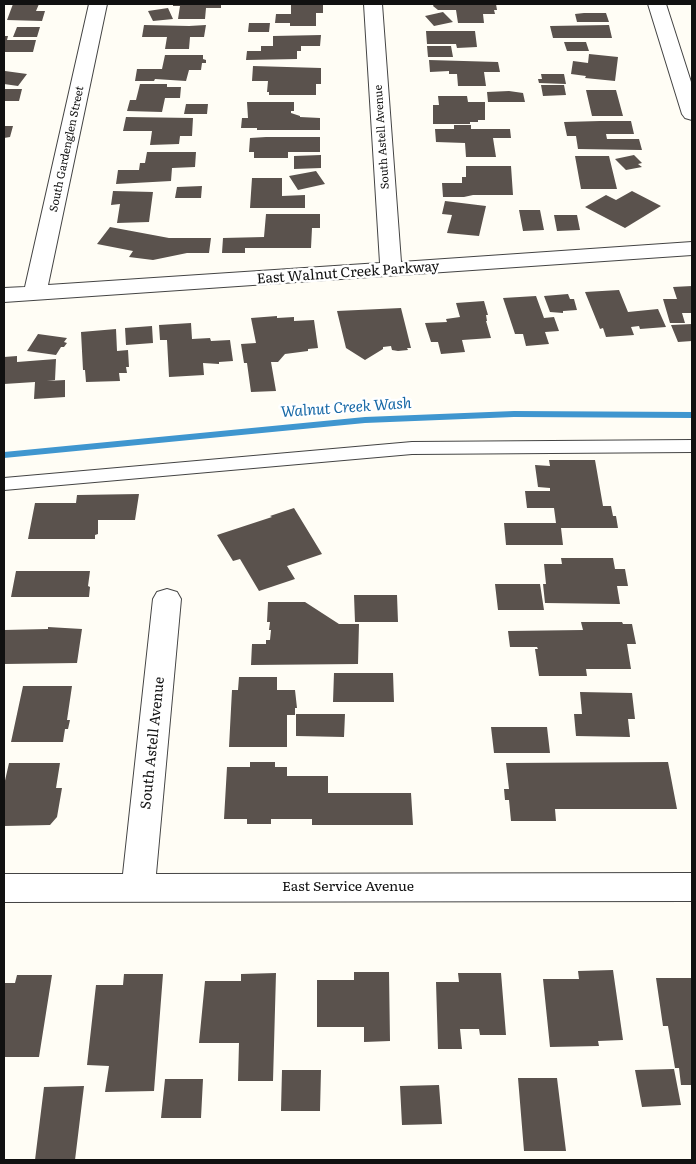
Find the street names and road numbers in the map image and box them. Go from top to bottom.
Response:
street label: South Astell Avenue [372,84,392,190]
street label: South Gardenglen Street [47,85,87,213]
street label: East Walnut Creek Parkway [256,258,440,288]
street label: South Astell Avenue [138,676,168,810]
street label: East Service Avenue [282,879,414,895]

